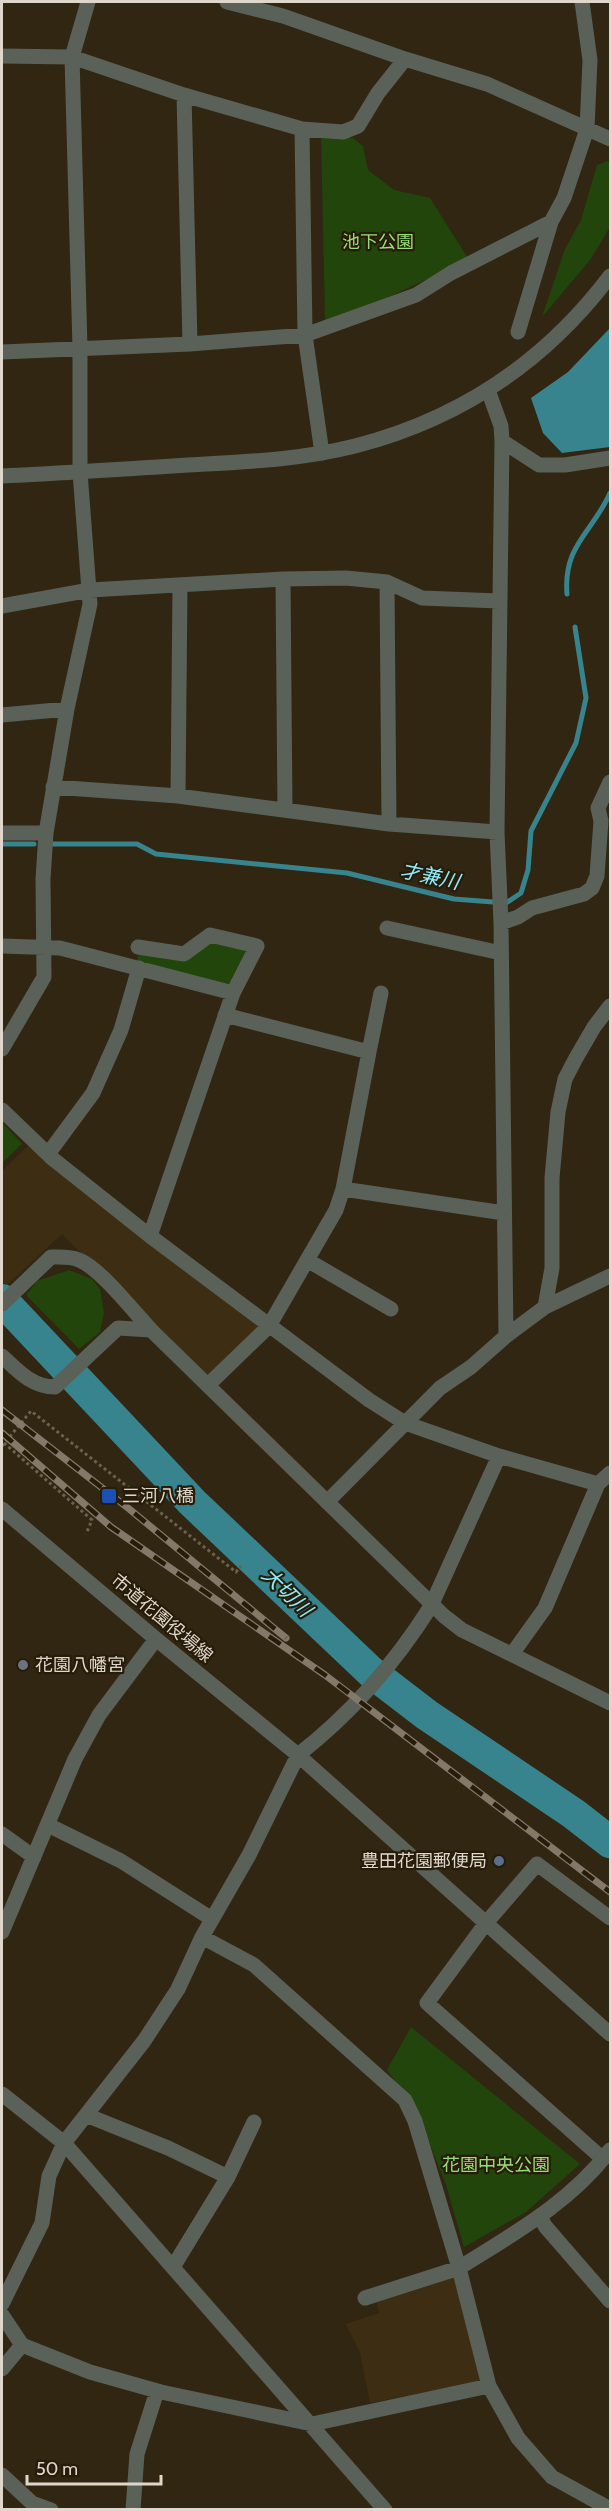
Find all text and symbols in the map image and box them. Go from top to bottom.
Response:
park label: 池下公園 [342,231,414,253]
water label: 才兼川 [398,858,464,894]
place label: 三河八橋 [122,1485,194,1507]
marker: 三河八橋 [100,1487,118,1505]
water label: 大切川 [257,1563,318,1623]
street label: 市道花園役場線 [107,1569,217,1667]
place label: 花園八幡宮 [35,1654,125,1676]
marker: 花園八幡宮 [16,1658,30,1672]
place label: 豊田花園郵便局 [361,1850,487,1872]
marker: 豊田花園郵便局 [492,1854,506,1868]
park label: 花園中央公園 [442,2154,550,2176]
scale bar [27,2448,160,2486]
text: 50 m [36,2458,78,2480]

